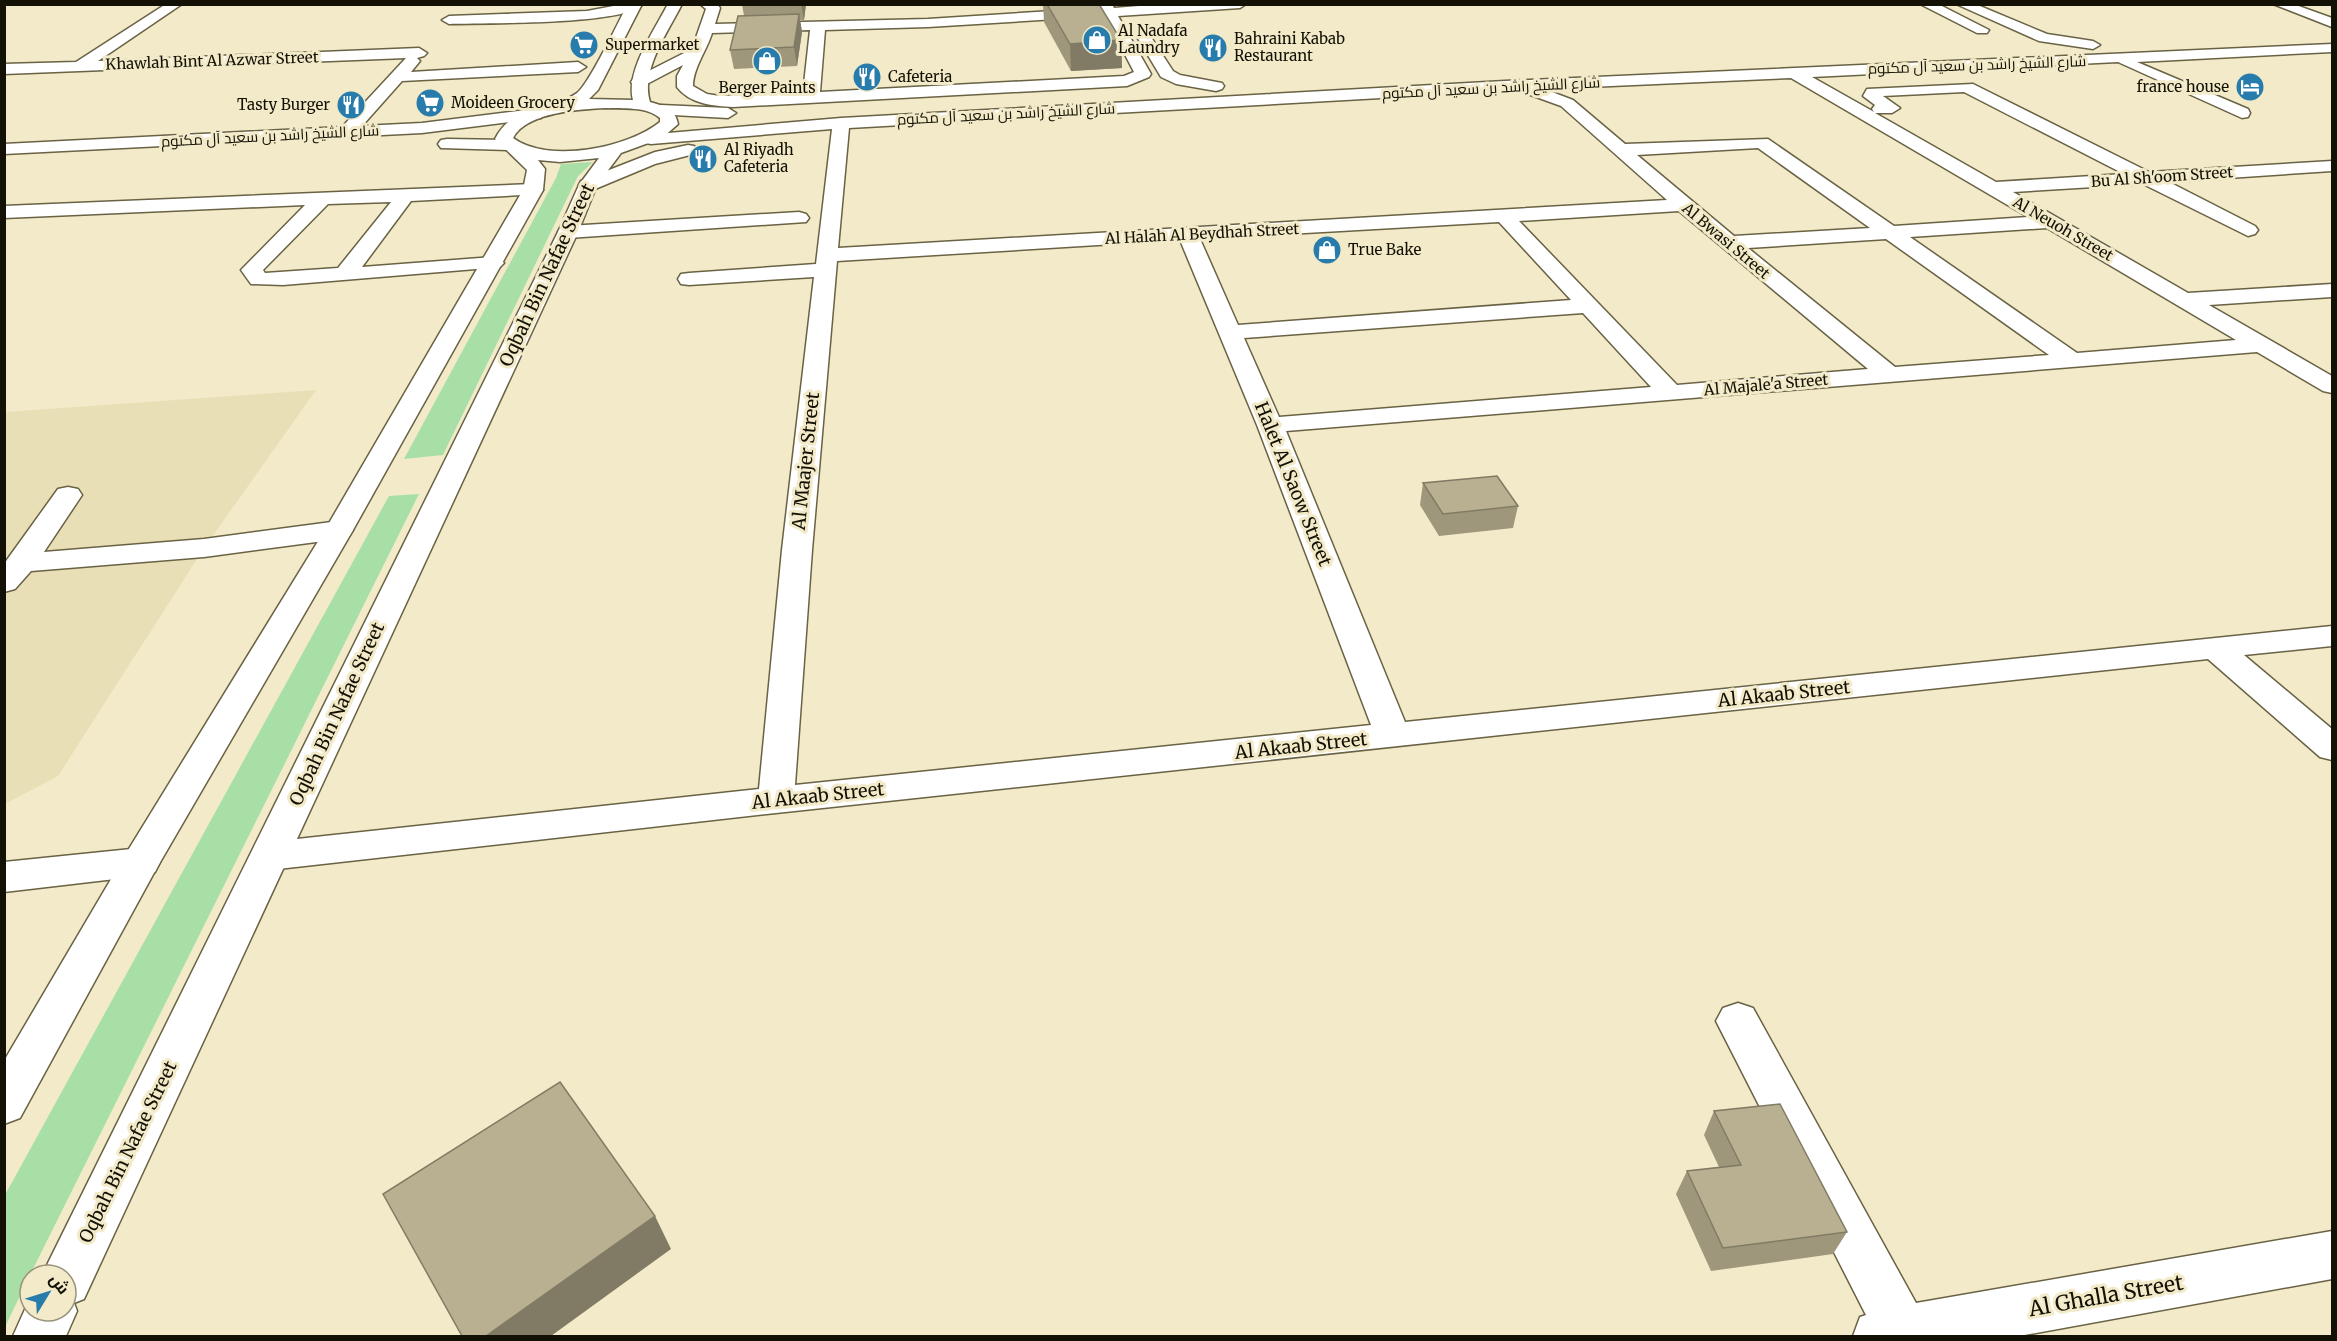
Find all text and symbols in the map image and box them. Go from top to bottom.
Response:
place label: Al Nadafa Laundry [1117,21,1188,57]
shop icon: Al Nadafa Laundry [1081,24,1113,56]
supermarket icon: Supermarket [568,29,600,61]
place label: Bahraini Kabab Restaurant [1234,29,1345,65]
restaurant icon: Bahraini Kabab Restaurant [1197,32,1229,64]
place label: Supermarket [605,35,699,54]
shop icon: Berger Paints [751,45,783,77]
street label: Khawlah Bint Al Azwar Street [105,47,319,74]
street label: شارع الشيخ راشد بن سعيد آل مكتوم [1867,51,2087,80]
restaurant icon: Cafeteria [851,61,883,93]
place label: Cafeteria [888,67,952,86]
hotel icon: france house [2234,71,2266,103]
street label: شارع الشيخ راشد بن سعيد آل مكتوم [1381,72,1601,105]
place label: france house [2136,77,2229,96]
place label: Berger Paints [718,78,816,97]
supermarket icon: Moideen Grocery [414,87,446,119]
restaurant icon: Tasty Burger [335,89,367,121]
place label: Moideen Grocery [451,93,575,112]
place label: Tasty Burger [237,95,330,114]
street label: شارع الشيخ راشد بن سعيد آل مكتوم [896,98,1116,131]
street label: شارع الشيخ راشد بن سعيد آل مكتوم [160,120,380,153]
place label: Al Riyadh Cafeteria [723,140,794,176]
restaurant icon: Al Riyadh Cafeteria [687,143,719,175]
street label: Bu Al Sh'oom Street [2090,162,2234,191]
street label: Oqbah Bin Nafae Street [494,180,599,370]
street label: Al Neuoh Street [2009,192,2117,265]
street label: Al Bwasi Street [1678,198,1774,283]
street label: Al Halah Al Beydhah Street [1103,219,1300,248]
shop icon: True Bake [1311,234,1343,266]
place label: True Bake [1348,240,1422,259]
street label: Al Majale'a Street [1702,370,1829,399]
street label: Al Maajer Street [787,391,824,532]
street label: Halet Al Saow Street [1250,398,1337,569]
street label: Oqbah Bin Nafae Street [284,619,389,809]
street label: Al Akaab Street [1716,675,1851,712]
street label: Al Akaab Street [1233,727,1368,764]
street label: Al Akaab Street [750,777,885,814]
street label: Oqbah Bin Nafae Street [73,1057,182,1246]
north arrow [18,1263,78,1323]
street label: Al Ghalla Street [2026,1269,2185,1323]
text: ش [46,1270,74,1298]

